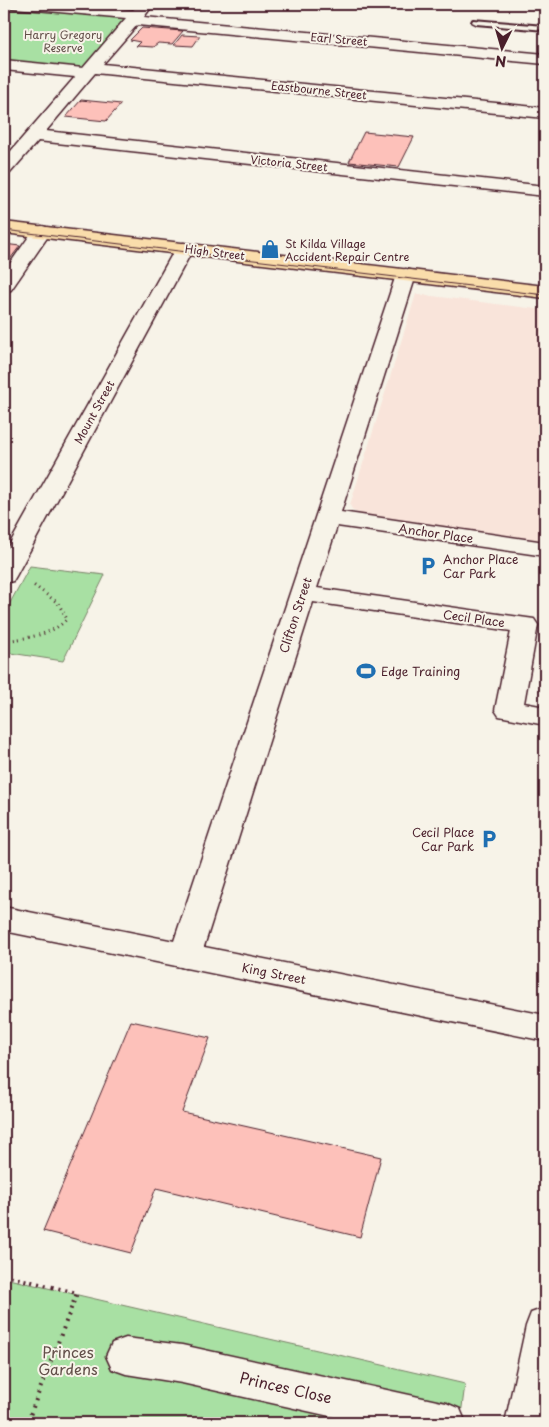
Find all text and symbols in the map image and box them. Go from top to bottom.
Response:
north arrow [476,22,526,72]
park label: Harry Gregory Reserve [24,26,102,56]
street label: Earl Street [310,28,369,50]
text: N [494,51,507,72]
street label: Eastbourne Street [270,77,368,104]
street label: Victoria Street [249,150,329,176]
place label: St Kilda Village Accident Repair Centre [285,235,410,265]
shop icon: St Kilda Village Accident Repair Centre [259,238,281,260]
street label: High Street [184,240,246,264]
street label: Mount Street [70,377,119,447]
street label: Anchor Place [397,519,475,547]
place label: Anchor Place Car Park [443,550,518,582]
parking icon: Anchor Place Car Park [417,555,439,577]
street label: Clifton Street [274,575,316,655]
street label: Cecil Place [442,605,506,631]
sports icon: Edge Training [355,660,377,682]
place label: Edge Training [381,662,460,680]
place label: Cecil Place Car Park [412,823,474,855]
parking icon: Cecil Place Car Park [478,828,500,850]
street label: King Street [240,958,308,988]
park label: Princes Gardens [38,1340,98,1380]
street label: Princes Close [238,1365,334,1409]

